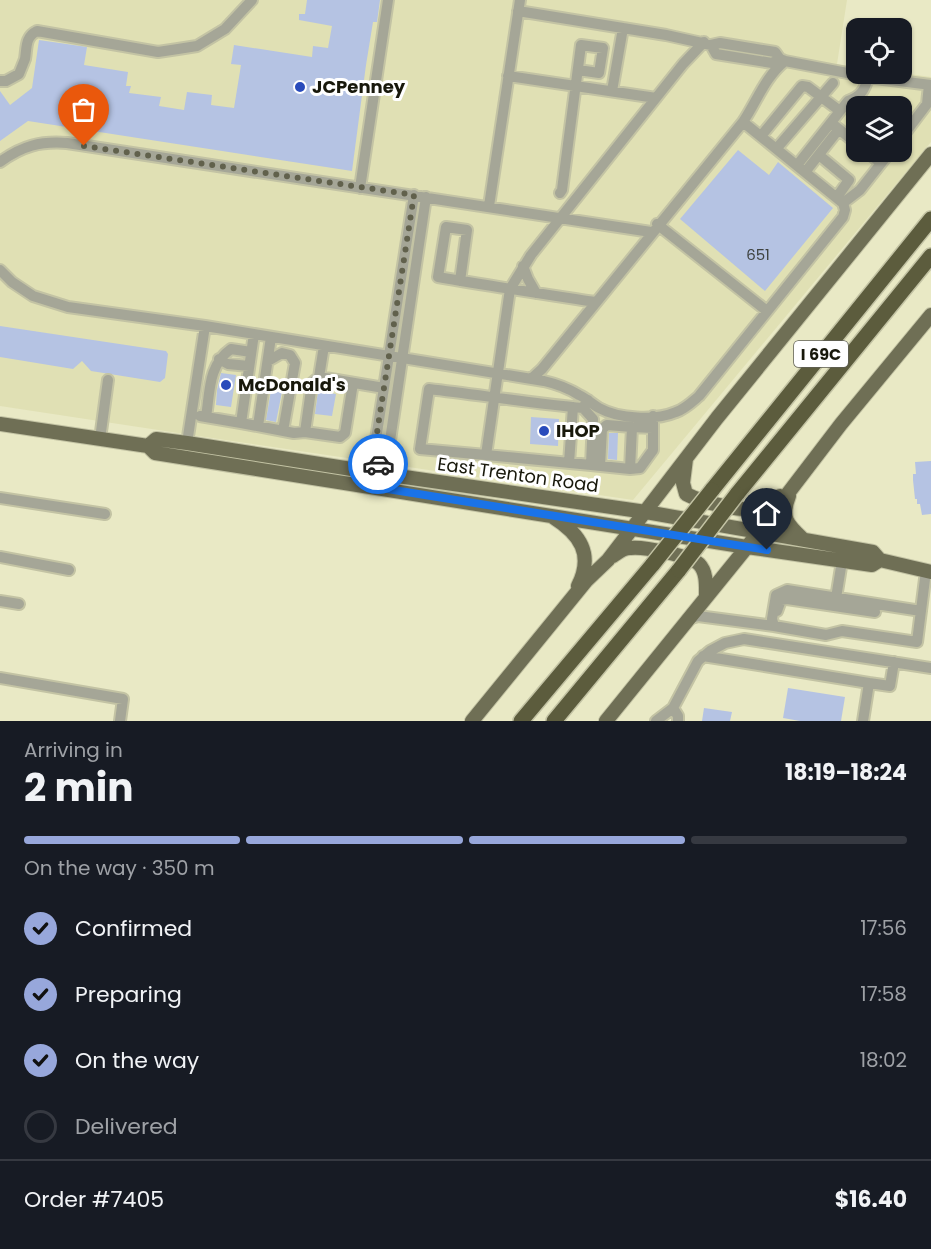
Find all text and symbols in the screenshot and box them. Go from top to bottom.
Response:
map controls [846,18,912,162]
button: locate [846,18,912,84]
place label: JCPenney [312,74,406,99]
marker: JCPenney [293,80,307,94]
pin [58,84,109,146]
icon: bag [67,93,100,126]
button: layers [846,96,912,162]
house number: 651 [746,244,770,265]
road number: I 69C [794,341,848,367]
place label: McDonald's [238,372,346,397]
marker: McDonald's [219,378,233,392]
place label: IHOP [556,418,600,443]
marker: IHOP [537,424,551,438]
courier [348,434,408,494]
icon: car [362,448,395,481]
street label: East Trenton Road [436,451,600,498]
pin [741,488,792,550]
icon: home [750,497,783,530]
text: Arriving in [24,736,123,764]
text: 18:19–18:24 [785,757,907,788]
text: 2 min [24,760,134,815]
text: On the way · 350 m [24,854,215,882]
icon: check [24,912,57,945]
text: Confirmed [75,913,192,944]
text: 17:56 [860,914,907,942]
icon: check [24,978,57,1011]
text: Preparing [75,979,182,1010]
text: 17:58 [860,980,907,1008]
icon: check [24,1044,57,1077]
text: On the way [75,1045,199,1076]
text: 18:02 [860,1046,907,1074]
text: Delivered [75,1111,178,1142]
text: Order #7405 [24,1184,164,1215]
text: $16.40 [835,1184,907,1215]

